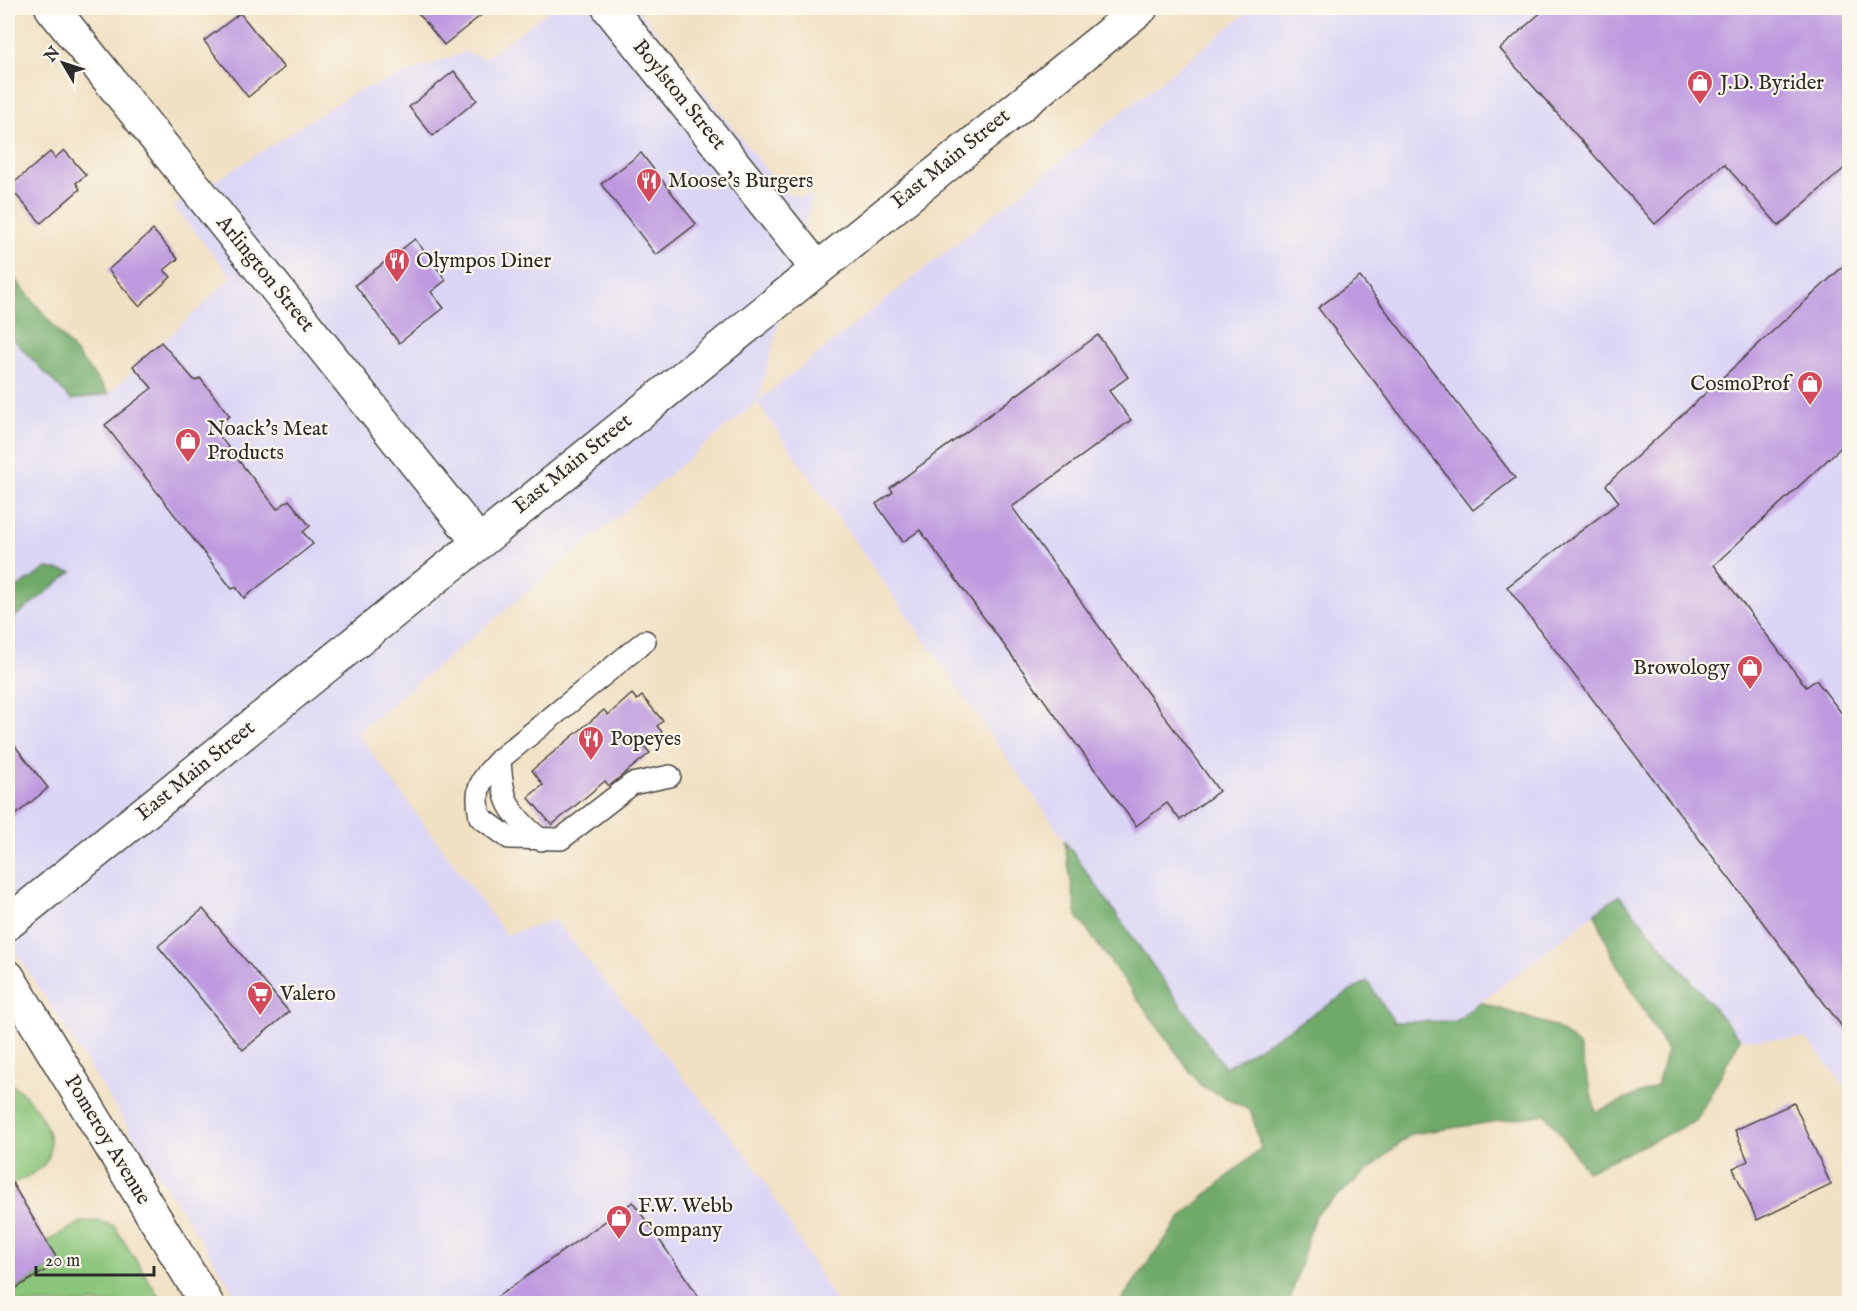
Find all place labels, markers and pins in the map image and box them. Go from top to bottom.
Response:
shop icon: J.D. Byrider [1685,68,1715,106]
place label: J.D. Byrider [1718,70,1824,97]
restaurant icon: Moose's Burgers [634,166,664,204]
place label: Moose's Burgers [668,168,813,195]
restaurant icon: Olympos Diner [382,246,412,284]
place label: Olympos Diner [416,248,551,275]
shop icon: CosmoProf [1795,369,1825,407]
place label: CosmoProf [1690,371,1793,398]
place label: Noack's Meat Products [207,416,328,467]
shop icon: Noack's Meat Products [173,426,203,464]
shop icon: Browology [1735,653,1765,691]
place label: Browology [1633,655,1731,682]
restaurant icon: Popeyes [576,724,606,762]
place label: Popeyes [610,726,681,753]
supermarket icon: Valero [245,979,275,1017]
place label: Valero [279,981,336,1008]
place label: F.W. Webb Company [638,1193,733,1244]
shop icon: F.W. Webb Company [604,1203,634,1241]

